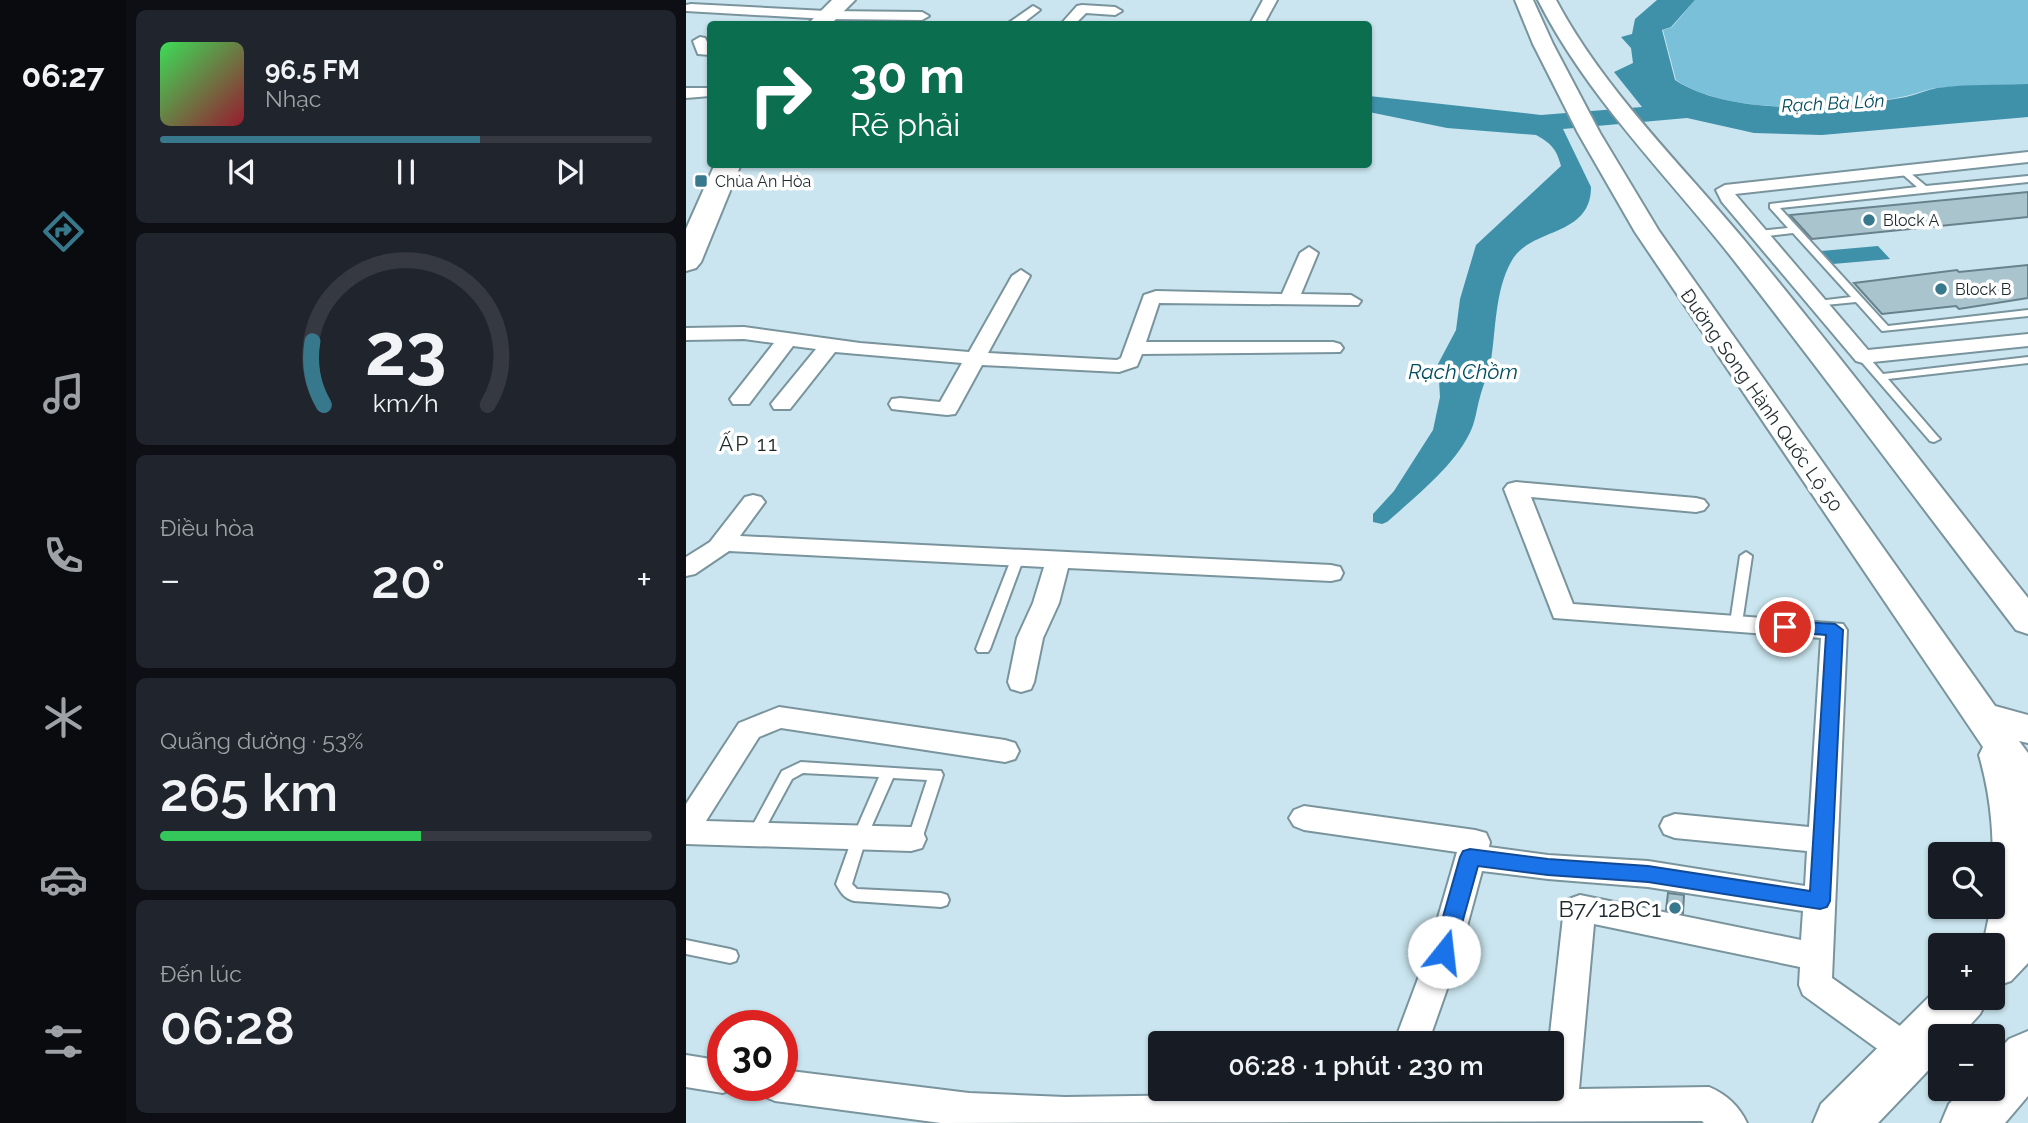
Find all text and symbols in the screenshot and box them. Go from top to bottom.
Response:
text: 30 m [850,47,965,104]
icon: right [735,49,826,140]
text: 96.5 FM [265,55,360,85]
text: 06:27 [22,57,104,94]
text: Nhạc [265,85,321,112]
water label: Rạch Bà Lớn [1781,90,1885,116]
text: Rẽ phải [850,106,960,143]
icon: previous [223,153,261,191]
icon: pause [387,153,425,191]
icon: next [551,153,589,191]
place label: Chùa An Hòa [715,172,811,191]
marker: Chùa An Hòa [693,173,709,189]
icon: directions [39,207,88,256]
place label: Block A [1883,211,1939,230]
marker: Block A [1861,212,1877,228]
place label: Block B [1955,280,2012,299]
marker: Block B [1933,281,1949,297]
street label: Đường Song Hành Quốc Lộ 50 [1676,284,1848,516]
text: 23 [365,307,447,392]
water label: Rạch Chồm [1408,359,1518,384]
icon: music [39,369,88,418]
text: km/h [373,388,439,418]
district label: ẤP 11 [719,431,779,456]
text: Điều hòa [160,514,254,541]
icon: phone [39,531,88,580]
text: 20° [371,549,445,610]
text: − [160,557,180,602]
text: + [636,557,652,602]
pin [1755,597,1815,657]
icon: arrive [1766,608,1804,646]
icon: climate [39,693,88,742]
text: Quãng đường · 53% [160,727,364,754]
text: 265 km [160,762,338,823]
map controls [1928,842,2005,1101]
button: search [1928,842,2005,919]
icon: car [39,855,88,904]
place label: B7/12BC1 [1559,895,1661,922]
marker: B7/12BC1 [1667,900,1683,916]
position arrow [1407,915,1481,989]
button: + [1928,933,2005,1010]
text: Đến lúc [160,960,242,987]
text: 06:28 [160,995,295,1056]
speed limit sign: 30 [707,1010,798,1101]
icon: filters [39,1017,88,1066]
button: − [1928,1024,2005,1101]
text: 06:28 · 1 phút · 230 m [1228,1051,1484,1081]

